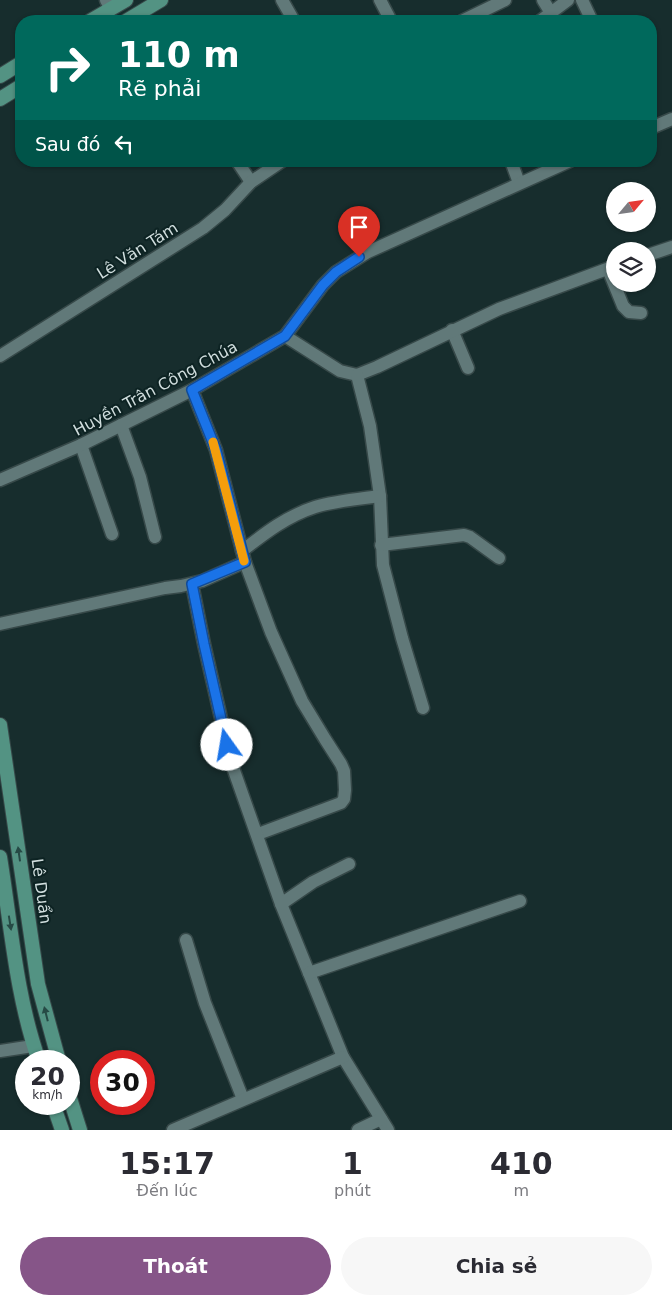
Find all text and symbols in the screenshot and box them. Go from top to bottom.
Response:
icon: right [35,35,100,100]
text: 110 m [118,35,240,75]
text: Rẽ phải [118,76,201,101]
icon: left [110,130,138,158]
text: Sau đó [35,133,100,155]
north arrow [606,182,656,232]
map controls [606,182,656,292]
pin [338,206,380,257]
icon: arrive [345,213,373,241]
street label: Lê Văn Tám [93,218,181,283]
button: layers [606,242,656,292]
street label: Huyền Trân Công Chúa [70,337,241,440]
position arrow [200,718,252,770]
one-way arrow [15,846,23,862]
street label: Lê Duẩn [28,857,56,925]
one-way arrow [7,915,15,931]
one-way arrow [42,1007,50,1022]
speed limit sign: 30 [90,1050,155,1115]
text: 20 [30,1062,65,1091]
text: km/h [32,1088,63,1102]
text: 15:17 [119,1146,215,1181]
text: 1 [342,1146,363,1181]
text: 410 [490,1146,553,1181]
text: Đến lúc [137,1181,197,1200]
text: phút [334,1181,371,1200]
text: m [514,1181,529,1200]
button: Thoát [20,1237,331,1295]
button: Chia sẻ [341,1237,652,1295]

